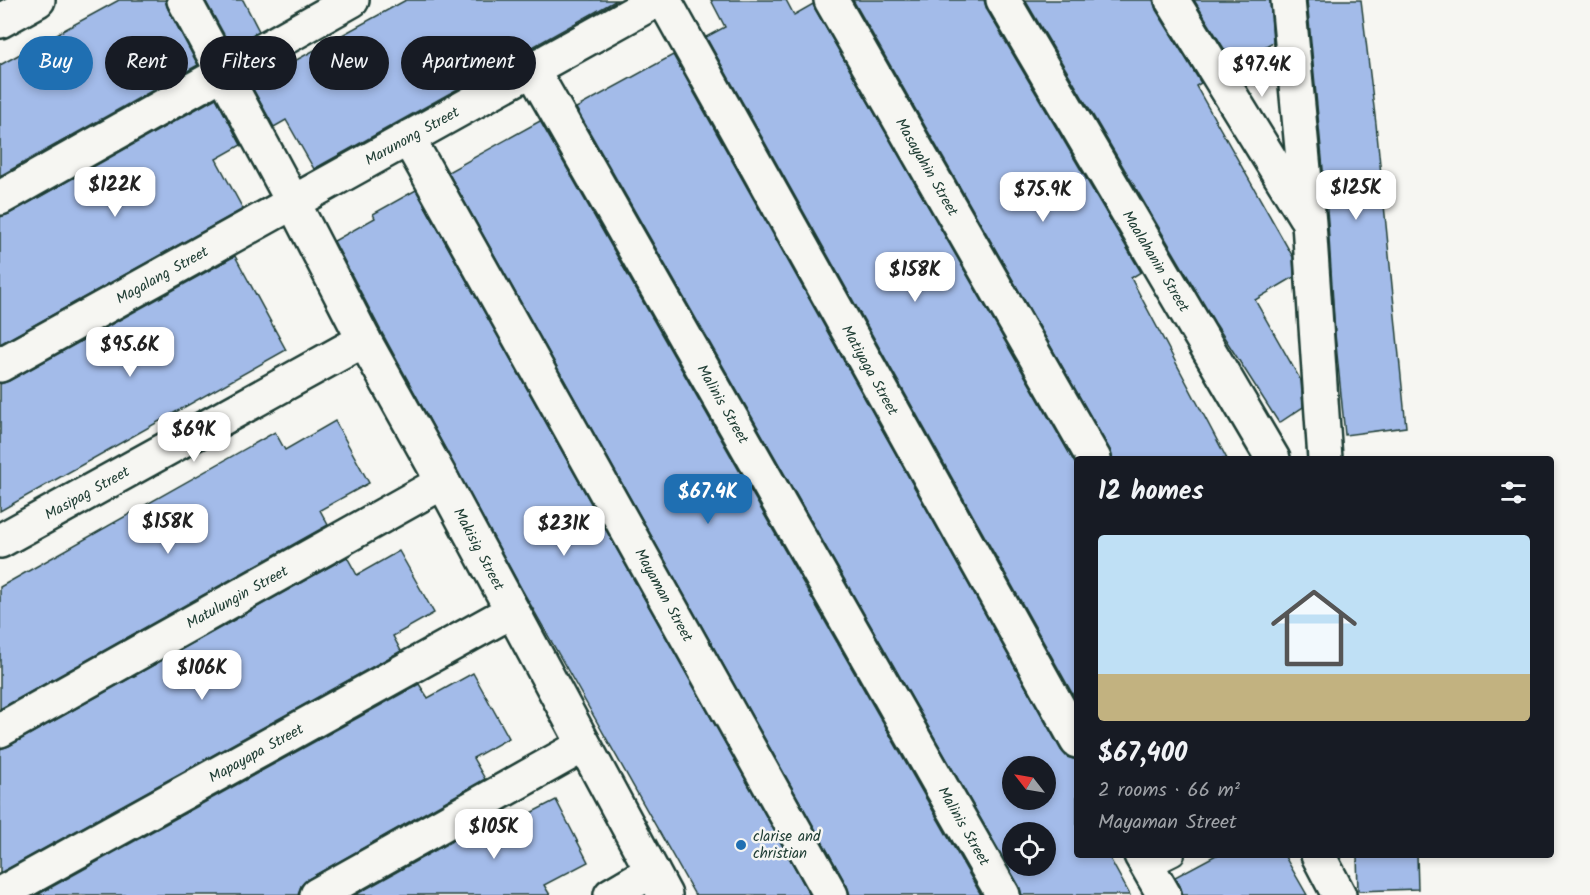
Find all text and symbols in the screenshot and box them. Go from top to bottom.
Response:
chip: Buy [18,36,93,90]
chip: Rent [105,36,188,90]
chip: Filters [200,36,297,90]
chip: New [309,36,389,90]
chip: Apartment [401,36,536,90]
pin: $97.4K [1213,47,1311,98]
text: $97.4K [1232,50,1292,82]
street label: Marunong Street [361,101,464,173]
street label: Masayahin Street [888,114,964,221]
pin: $122K [73,167,157,218]
text: $122K [88,170,142,202]
pin: $125K [1314,170,1398,221]
pin: $75.9K [994,172,1092,223]
text: $125K [1330,173,1382,205]
text: $75.9K [1014,175,1072,207]
street label: Maalahanin Street [1115,206,1195,317]
street label: Magalang Street [112,240,213,311]
pin: $158K [873,252,957,303]
text: $158K [889,255,941,287]
street label: Matiyaga Street [834,321,904,420]
pin: $95.6K [81,327,179,378]
text: $95.6K [100,330,160,362]
street label: Malinis Street [690,360,755,449]
pin: $69K [158,412,230,463]
text: $69K [172,415,216,447]
street label: Masipag Street [40,460,135,527]
text: 12 homes [1098,471,1204,513]
pin: $67.4K [659,474,757,525]
icon: filters [1497,476,1530,509]
text: $67.4K [678,477,738,509]
pin: $158K [126,504,210,555]
street label: Makisig Street [446,504,510,595]
pin: $231K [522,506,606,557]
text: $158K [142,507,194,539]
text: $231K [538,509,590,541]
street label: Mayaman Street [627,544,699,647]
street label: Matulungin Street [182,560,293,636]
icon: home [1260,574,1368,682]
pin: $106K [160,650,244,701]
text: $106K [176,653,228,685]
street label: Mapayapa Street [205,718,309,790]
text: $67,400 [1098,733,1187,775]
north arrow [1002,756,1056,810]
map controls [1002,756,1056,876]
text: 2 rooms · 66 m² [1098,775,1240,807]
street label: Malinis Street [931,782,996,871]
text: Mayaman Street [1098,807,1237,839]
pin: $105K [452,809,536,860]
text: $105K [469,812,519,844]
button: locate [1002,822,1056,876]
place label: clarise and christian [753,825,821,866]
marker: clarise and christian [734,838,748,852]

